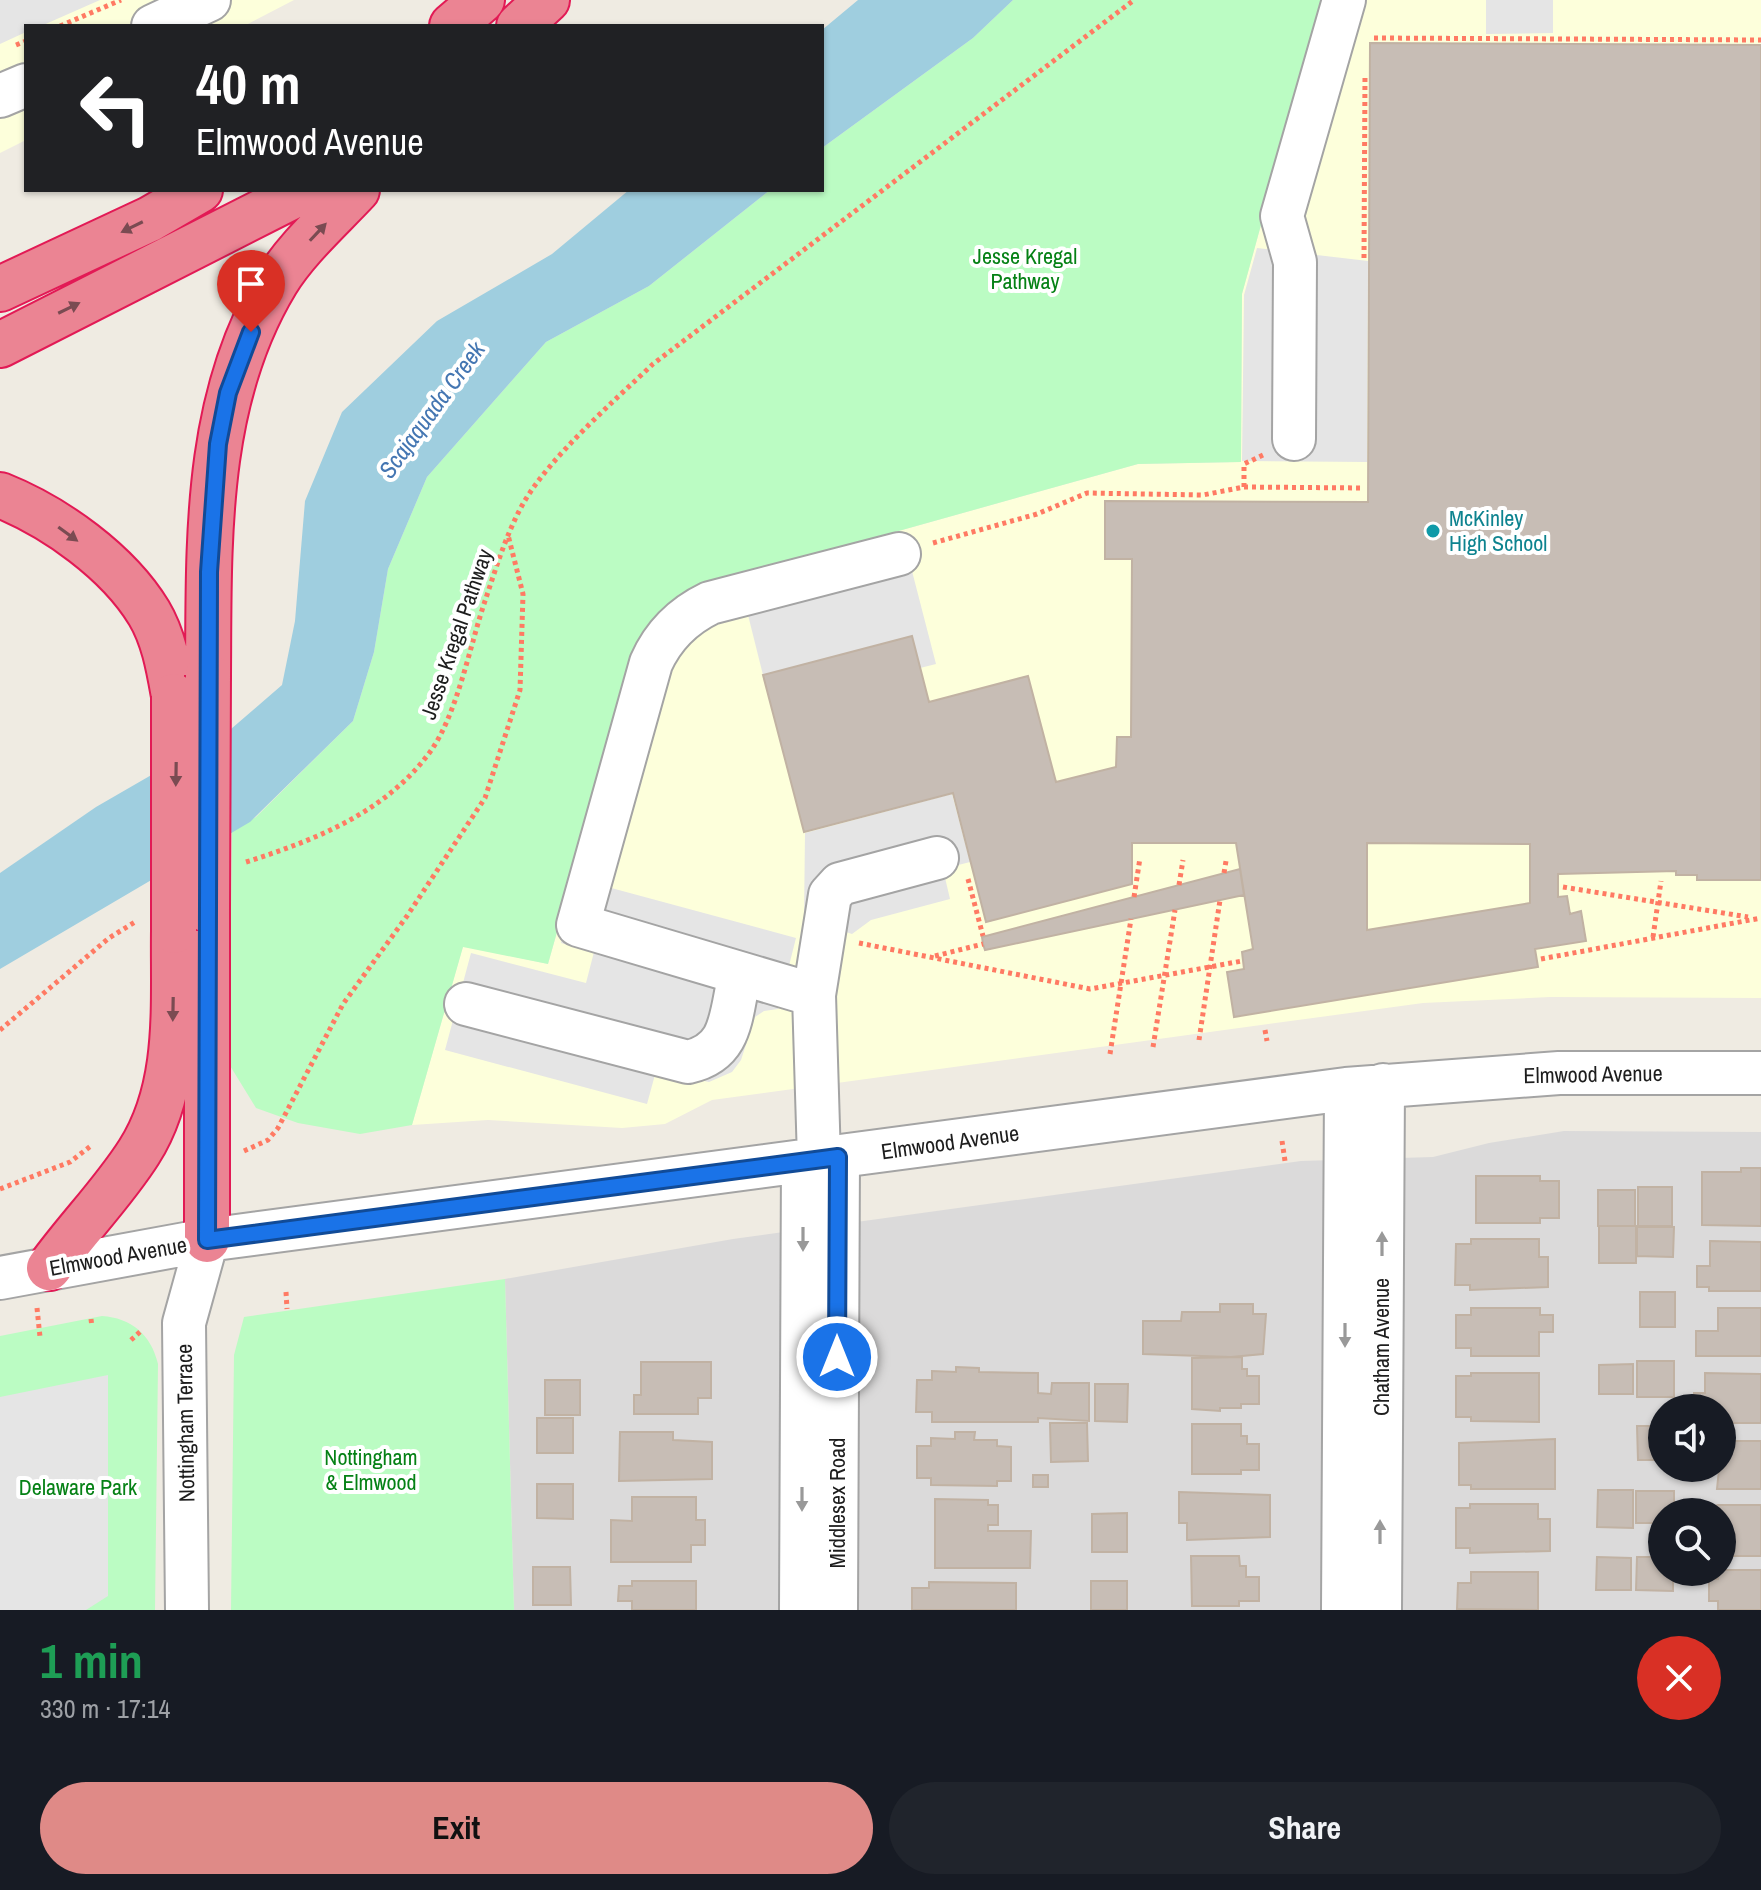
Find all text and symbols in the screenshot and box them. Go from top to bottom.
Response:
text: 40 m [196,46,301,121]
icon: left [64,56,168,160]
text: Elmwood Avenue [196,118,424,166]
one-way arrow [120,221,143,234]
one-way arrow [308,223,326,242]
park label: Jesse Kregal Pathway [973,241,1077,296]
pin [217,250,285,332]
icon: arrive [229,262,273,306]
one-way arrow [58,302,81,315]
water label: Scajaquada Creek [371,334,492,484]
place label: McKinley High School [1449,503,1547,558]
marker: McKinley High School [1424,522,1442,540]
one-way arrow [57,526,78,541]
street label: Jesse Kregal Pathway [413,545,499,723]
one-way arrow [170,762,182,787]
one-way arrow [167,997,179,1022]
street label: Elmwood Avenue [1523,1058,1663,1090]
street label: Elmwood Avenue [879,1117,1021,1167]
one-way arrow [796,1227,809,1252]
street label: Elmwood Avenue [47,1229,189,1283]
one-way arrow [1376,1231,1388,1256]
street label: Chatham Avenue [1366,1278,1396,1416]
position arrow [795,1315,879,1399]
one-way arrow [1339,1323,1351,1348]
street label: Nottingham Terrace [169,1344,201,1502]
map controls [1648,1394,1736,1586]
button: sound [1648,1394,1736,1482]
street label: Middlesex Road [822,1438,852,1568]
park label: Nottingham & Elmwood [324,1442,418,1497]
park label: Delaware Park [19,1472,138,1502]
one-way arrow [796,1487,808,1512]
button: search [1648,1498,1736,1586]
one-way arrow [1374,1519,1386,1544]
text: 1 min [40,1628,143,1693]
button: close [1637,1636,1721,1720]
text: 330 m · 17:14 [40,1691,170,1726]
button: Exit [40,1782,873,1874]
button: Share [889,1782,1721,1874]

